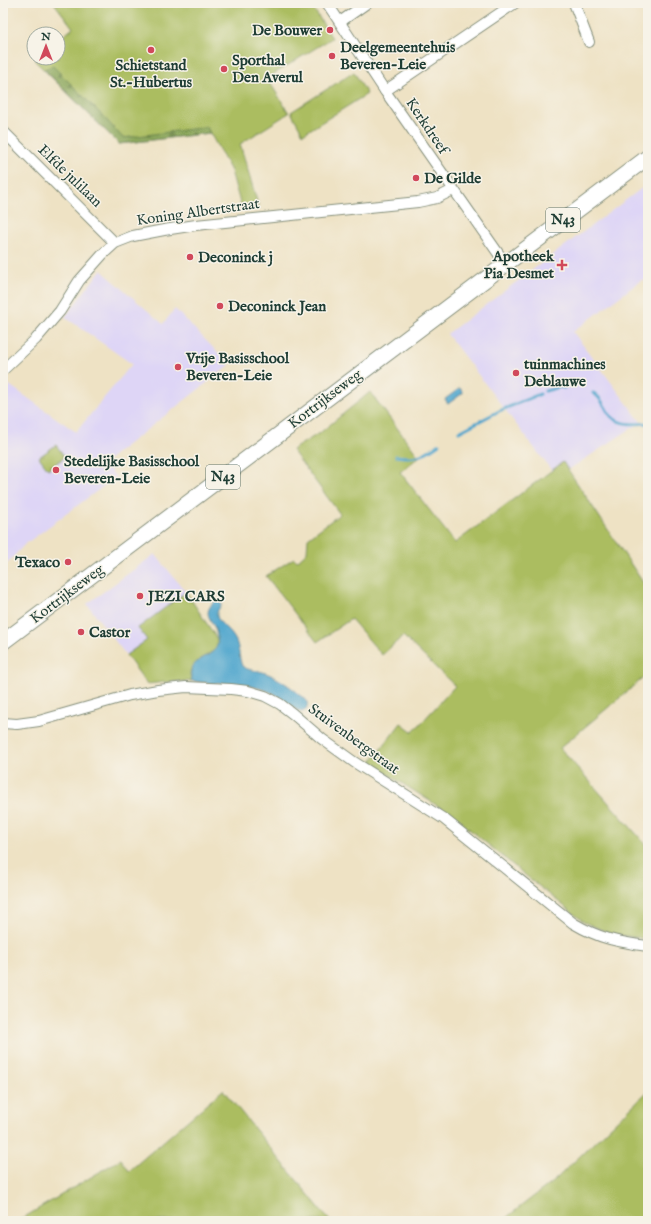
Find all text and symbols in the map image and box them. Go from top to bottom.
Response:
place label: De Bouwer [252,21,322,40]
marker: De Bouwer [325,25,335,35]
north arrow [26,26,66,66]
text: N [40,30,51,44]
place label: Deelgemeentehuis Beveren-Leie [340,38,456,74]
marker: Schietstand St.-Hubertus [146,45,156,55]
place label: Sporthal Den Averul [232,51,304,87]
marker: Deelgemeentehuis Beveren-Leie [327,51,337,61]
place label: Schietstand St.-Hubertus [110,56,193,92]
marker: Sporthal Den Averul [219,64,229,74]
street label: Kerkdreef [401,94,454,160]
street label: Elfde julilaan [34,140,106,212]
place label: De Gilde [424,169,481,188]
marker: De Gilde [411,173,421,183]
street label: Koning Albertstraat [135,194,261,230]
road number: N43 [546,208,580,232]
place label: Apotheek Pia Desmet [484,247,555,283]
place label: Deconinck j [198,248,273,267]
marker: Deconinck j [185,252,195,262]
marker: Apotheek Pia Desmet [557,260,567,270]
place label: Deconinck Jean [228,297,326,316]
marker: Deconinck Jean [215,301,225,311]
place label: Vrije Basisschool Beveren-Leie [185,349,290,385]
place label: tuinmachines Deblauwe [523,355,606,391]
marker: Vrije Basisschool Beveren-Leie [173,362,183,372]
street label: Kortrijkseweg [284,365,366,433]
marker: tuinmachines Deblauwe [511,368,521,378]
place label: Stedelijke Basisschool Beveren-Leie [64,452,200,488]
marker: Stedelijke Basisschool Beveren-Leie [51,465,61,475]
road number: N43 [206,465,240,489]
place label: Texaco [14,553,60,572]
marker: Texaco [63,557,73,567]
street label: Kortrijkseweg [26,560,108,628]
place label: JEZI CARS [146,587,225,606]
marker: JEZI CARS [135,591,145,601]
place label: Castor [89,623,131,642]
marker: Castor [76,627,86,637]
street label: Stuivenbergstraat [305,699,403,779]

